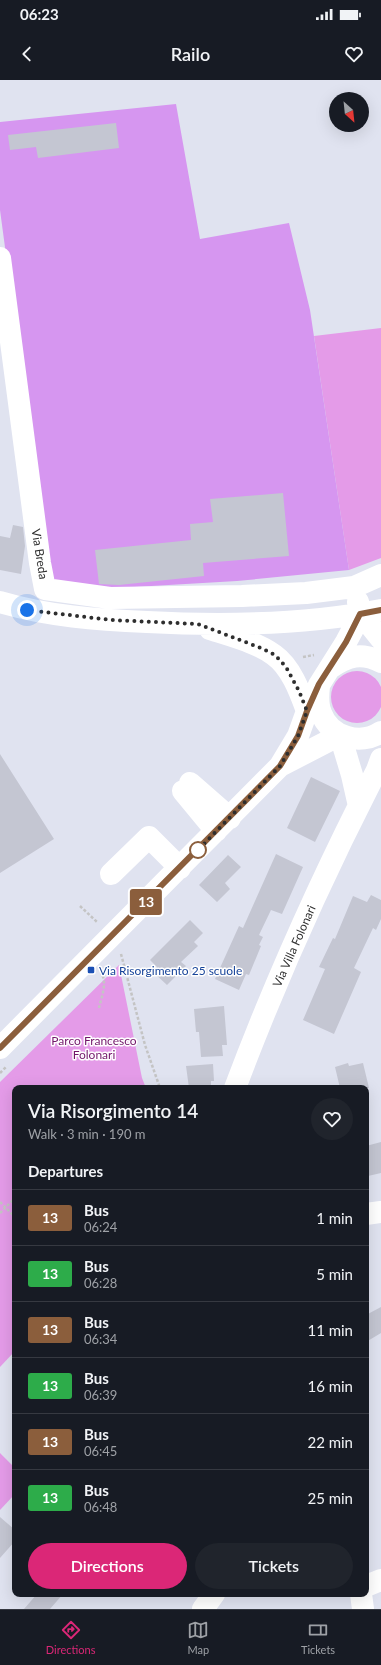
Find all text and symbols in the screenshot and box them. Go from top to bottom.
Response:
text: 06:23 [20,5,59,23]
icon: back [16,43,38,65]
text: Railo [171,43,210,65]
icon: heart [343,43,365,65]
north arrow [329,92,369,132]
map controls [329,92,369,132]
street label: Via Breda [29,528,51,580]
your location [17,600,37,620]
unlabelled marker [189,841,207,859]
line badge: 13 [128,889,164,915]
text: 13 [138,893,154,910]
street label: Via Villa Folonari [269,903,319,989]
place label: Via Risorgimento 25 scuole [99,963,242,978]
marker: Via Risorgimento 25 scuole [86,965,96,975]
park label: Parco Francesco Folonari [51,1033,137,1062]
button: heart [311,1098,353,1140]
text: Via Risorgimento 14 [28,1099,198,1122]
text: Walk · 3 min · 190 m [28,1126,146,1142]
text: Departures [28,1162,103,1180]
text: Bus [84,1201,109,1219]
text: 13 [42,1209,58,1226]
text: 1 min [316,1209,353,1227]
text: 06:24 [84,1219,117,1235]
text: Bus [84,1257,109,1275]
text: 13 [42,1265,58,1282]
text: 5 min [316,1265,353,1283]
text: 06:28 [84,1275,117,1291]
text: Bus [84,1313,109,1331]
text: 13 [42,1321,58,1338]
text: 11 min [307,1321,353,1339]
text: 06:34 [84,1331,117,1347]
text: Bus [84,1369,109,1387]
text: 13 [42,1377,58,1394]
text: 16 min [307,1377,353,1395]
text: 06:39 [84,1387,117,1403]
text: Bus [84,1425,109,1443]
text: 13 [42,1433,58,1450]
text: 22 min [307,1433,353,1451]
text: 06:45 [84,1443,117,1459]
text: Bus [84,1481,109,1499]
text: 13 [42,1489,58,1506]
text: 25 min [307,1489,353,1507]
text: 06:48 [84,1499,117,1515]
button: Directions [28,1543,187,1589]
button: Tickets [195,1543,353,1589]
tab: Directions [46,1619,96,1656]
tab: Map [187,1619,209,1656]
tab: Tickets [301,1619,335,1656]

